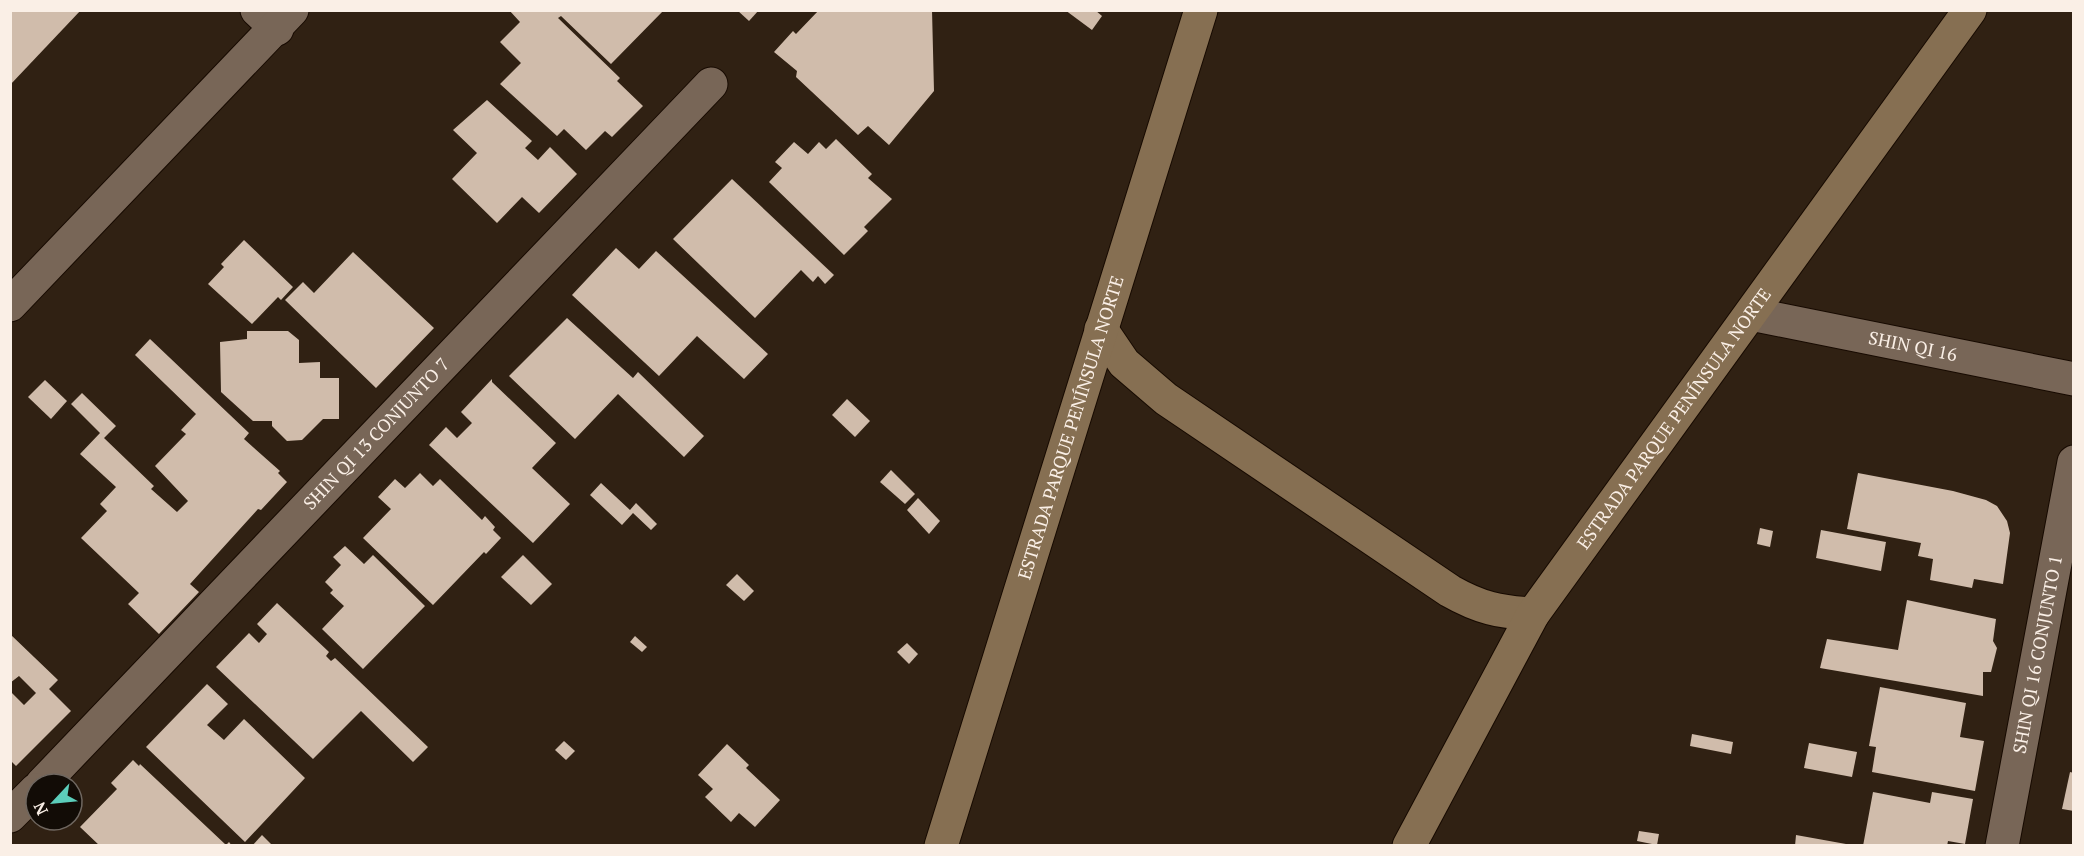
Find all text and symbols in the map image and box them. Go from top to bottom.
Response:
street label: ESTRADA PARQUE PENÍNSULA NORTE [1012,273,1129,582]
street label: ESTRADA PARQUE PENÍNSULA NORTE [1571,283,1776,554]
street label: SHIN QI 16 [1867,325,1960,366]
street label: SHIN QI 13 CONJUNTO 7 [297,352,454,515]
street label: SHIN QI 16 CONJUNTO 1 [2007,553,2067,755]
north arrow [24,772,84,832]
text: N [28,798,53,819]

